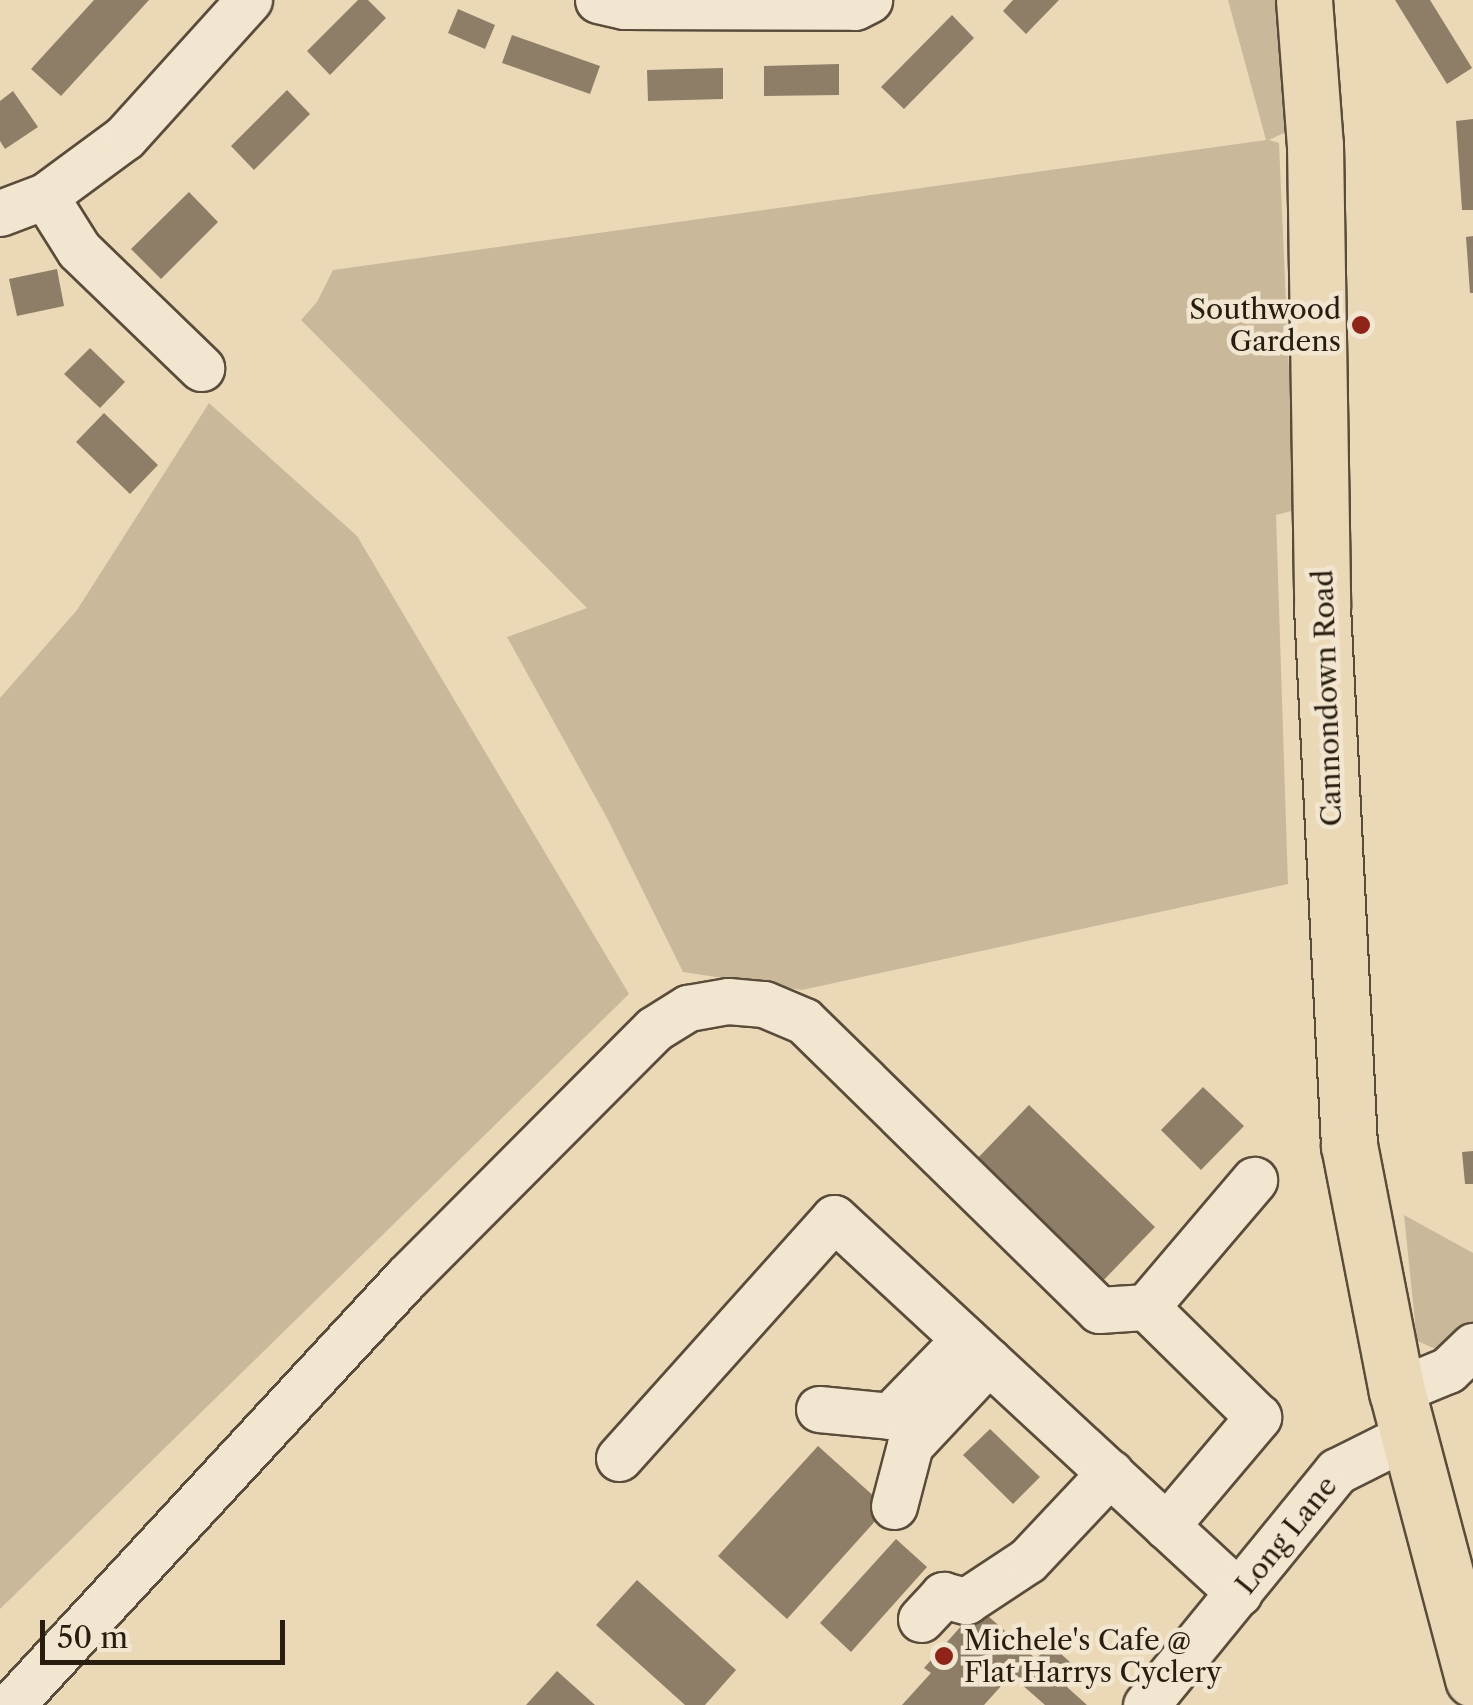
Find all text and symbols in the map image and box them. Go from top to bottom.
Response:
place label: Southwood Gardens [1189,292,1341,358]
marker: Southwood Gardens [1350,314,1372,336]
street label: Cannondown Road [1306,569,1348,827]
street label: Long Lane [1228,1469,1344,1601]
scale bar [45,1600,290,1662]
text: 50 m [57,1619,128,1656]
place label: Michele's Cafe @ Flat Harrys Cyclery [964,1623,1222,1689]
marker: Michele's Cafe @ Flat Harrys Cyclery [933,1645,955,1667]

